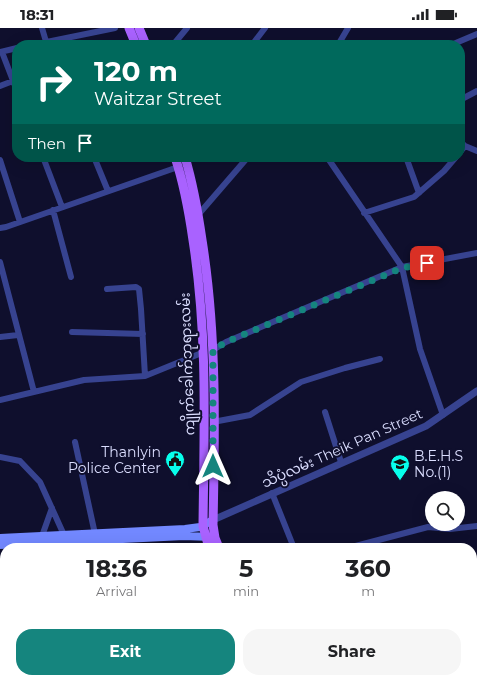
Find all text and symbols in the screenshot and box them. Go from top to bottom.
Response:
text: 18:31 [20,5,54,24]
text: 120 m [94,54,178,88]
icon: right [28,56,80,108]
text: Waitzar Street [94,88,222,110]
icon: arrive [74,132,96,154]
text: Then [28,134,66,153]
pin [410,246,444,280]
icon: arrive [416,252,438,274]
street label: ကျိုက်ခေါက်ဘုရားလမ်း [175,292,201,436]
street label: သိပ္ပံလမ်း Theik Pan Street [258,403,427,495]
place label: Thanlyin Police Center [68,443,161,477]
position arrow [192,445,234,487]
place label: B.E.H.S No.(1) [414,447,463,481]
public building icon: Thanlyin Police Center [164,449,186,477]
school or university icon: B.E.H.S No.(1) [389,453,411,481]
map controls [425,491,465,531]
button: search [425,491,465,531]
text: 18:36 [86,554,147,583]
text: 5 [239,554,253,583]
text: 360 [345,554,391,583]
text: Arrival [96,583,137,599]
text: min [233,583,259,599]
text: m [361,583,375,599]
button: Exit [16,629,235,675]
button: Share [243,629,461,675]

